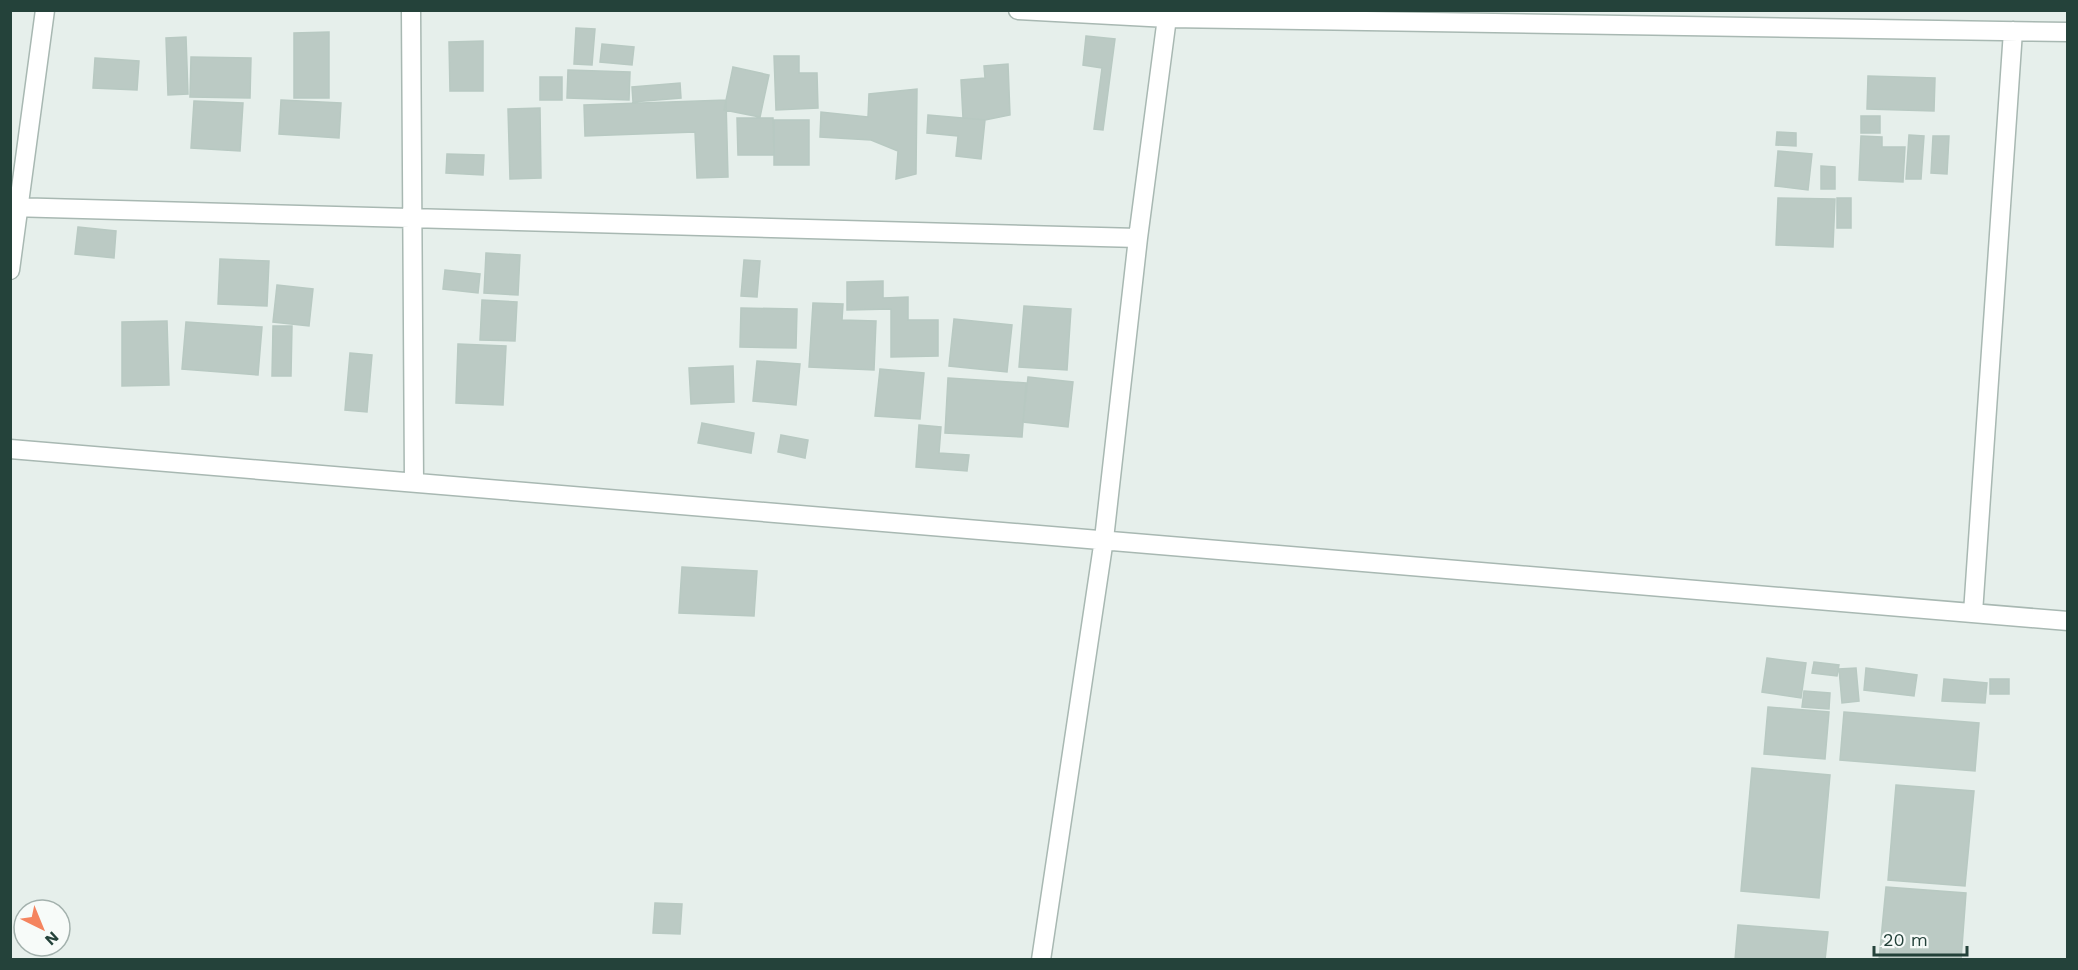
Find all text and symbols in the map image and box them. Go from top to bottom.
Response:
north arrow [12,898,72,958]
scale bar [1874,919,1967,957]
text: N [41,928,63,950]
text: 20 m [1883,929,1928,950]

